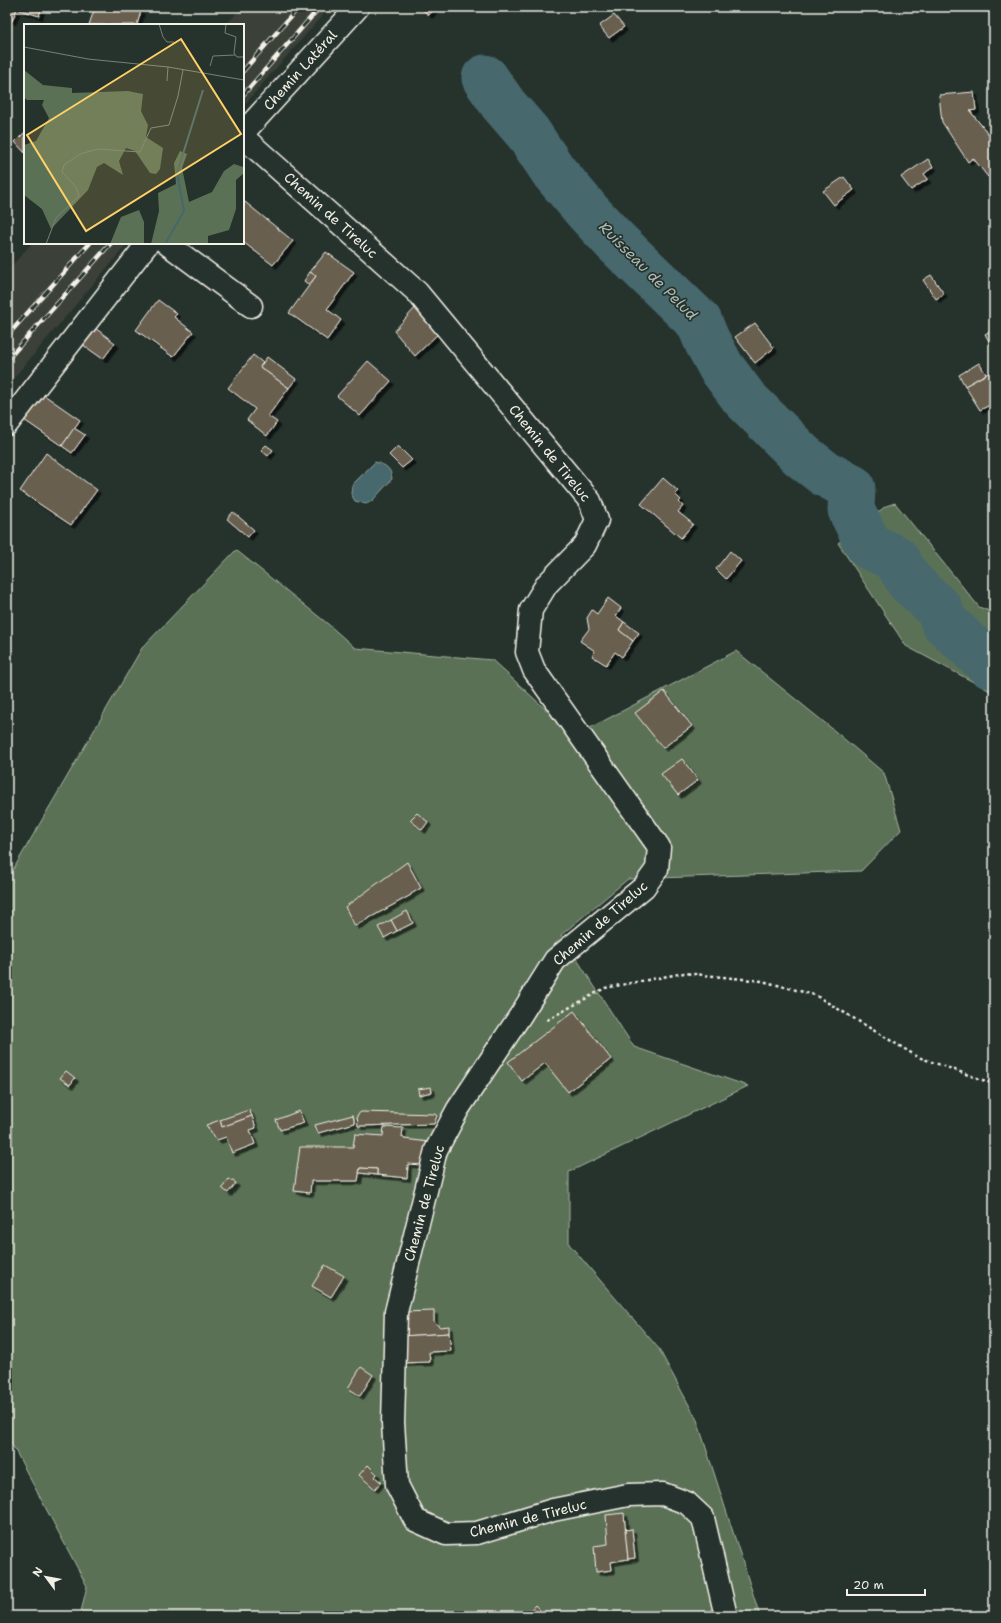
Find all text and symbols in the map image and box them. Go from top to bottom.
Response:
inset map [24,24,244,244]
street label: Chemin Latéral [259,26,341,114]
street label: Chemin de Tireluc [280,168,382,262]
water label: Ruisseau de Pelud [594,217,702,325]
street label: Chemin de Tireluc [505,401,595,505]
street label: Chemin de Tireluc [549,877,651,969]
street label: Chemin de Tireluc [400,1143,448,1263]
street label: Chemin de Tireluc [468,1495,588,1541]
north arrow [26,1557,66,1597]
text: N [29,1564,47,1580]
scale bar [847,1571,925,1597]
text: 20 m [853,1577,884,1593]

